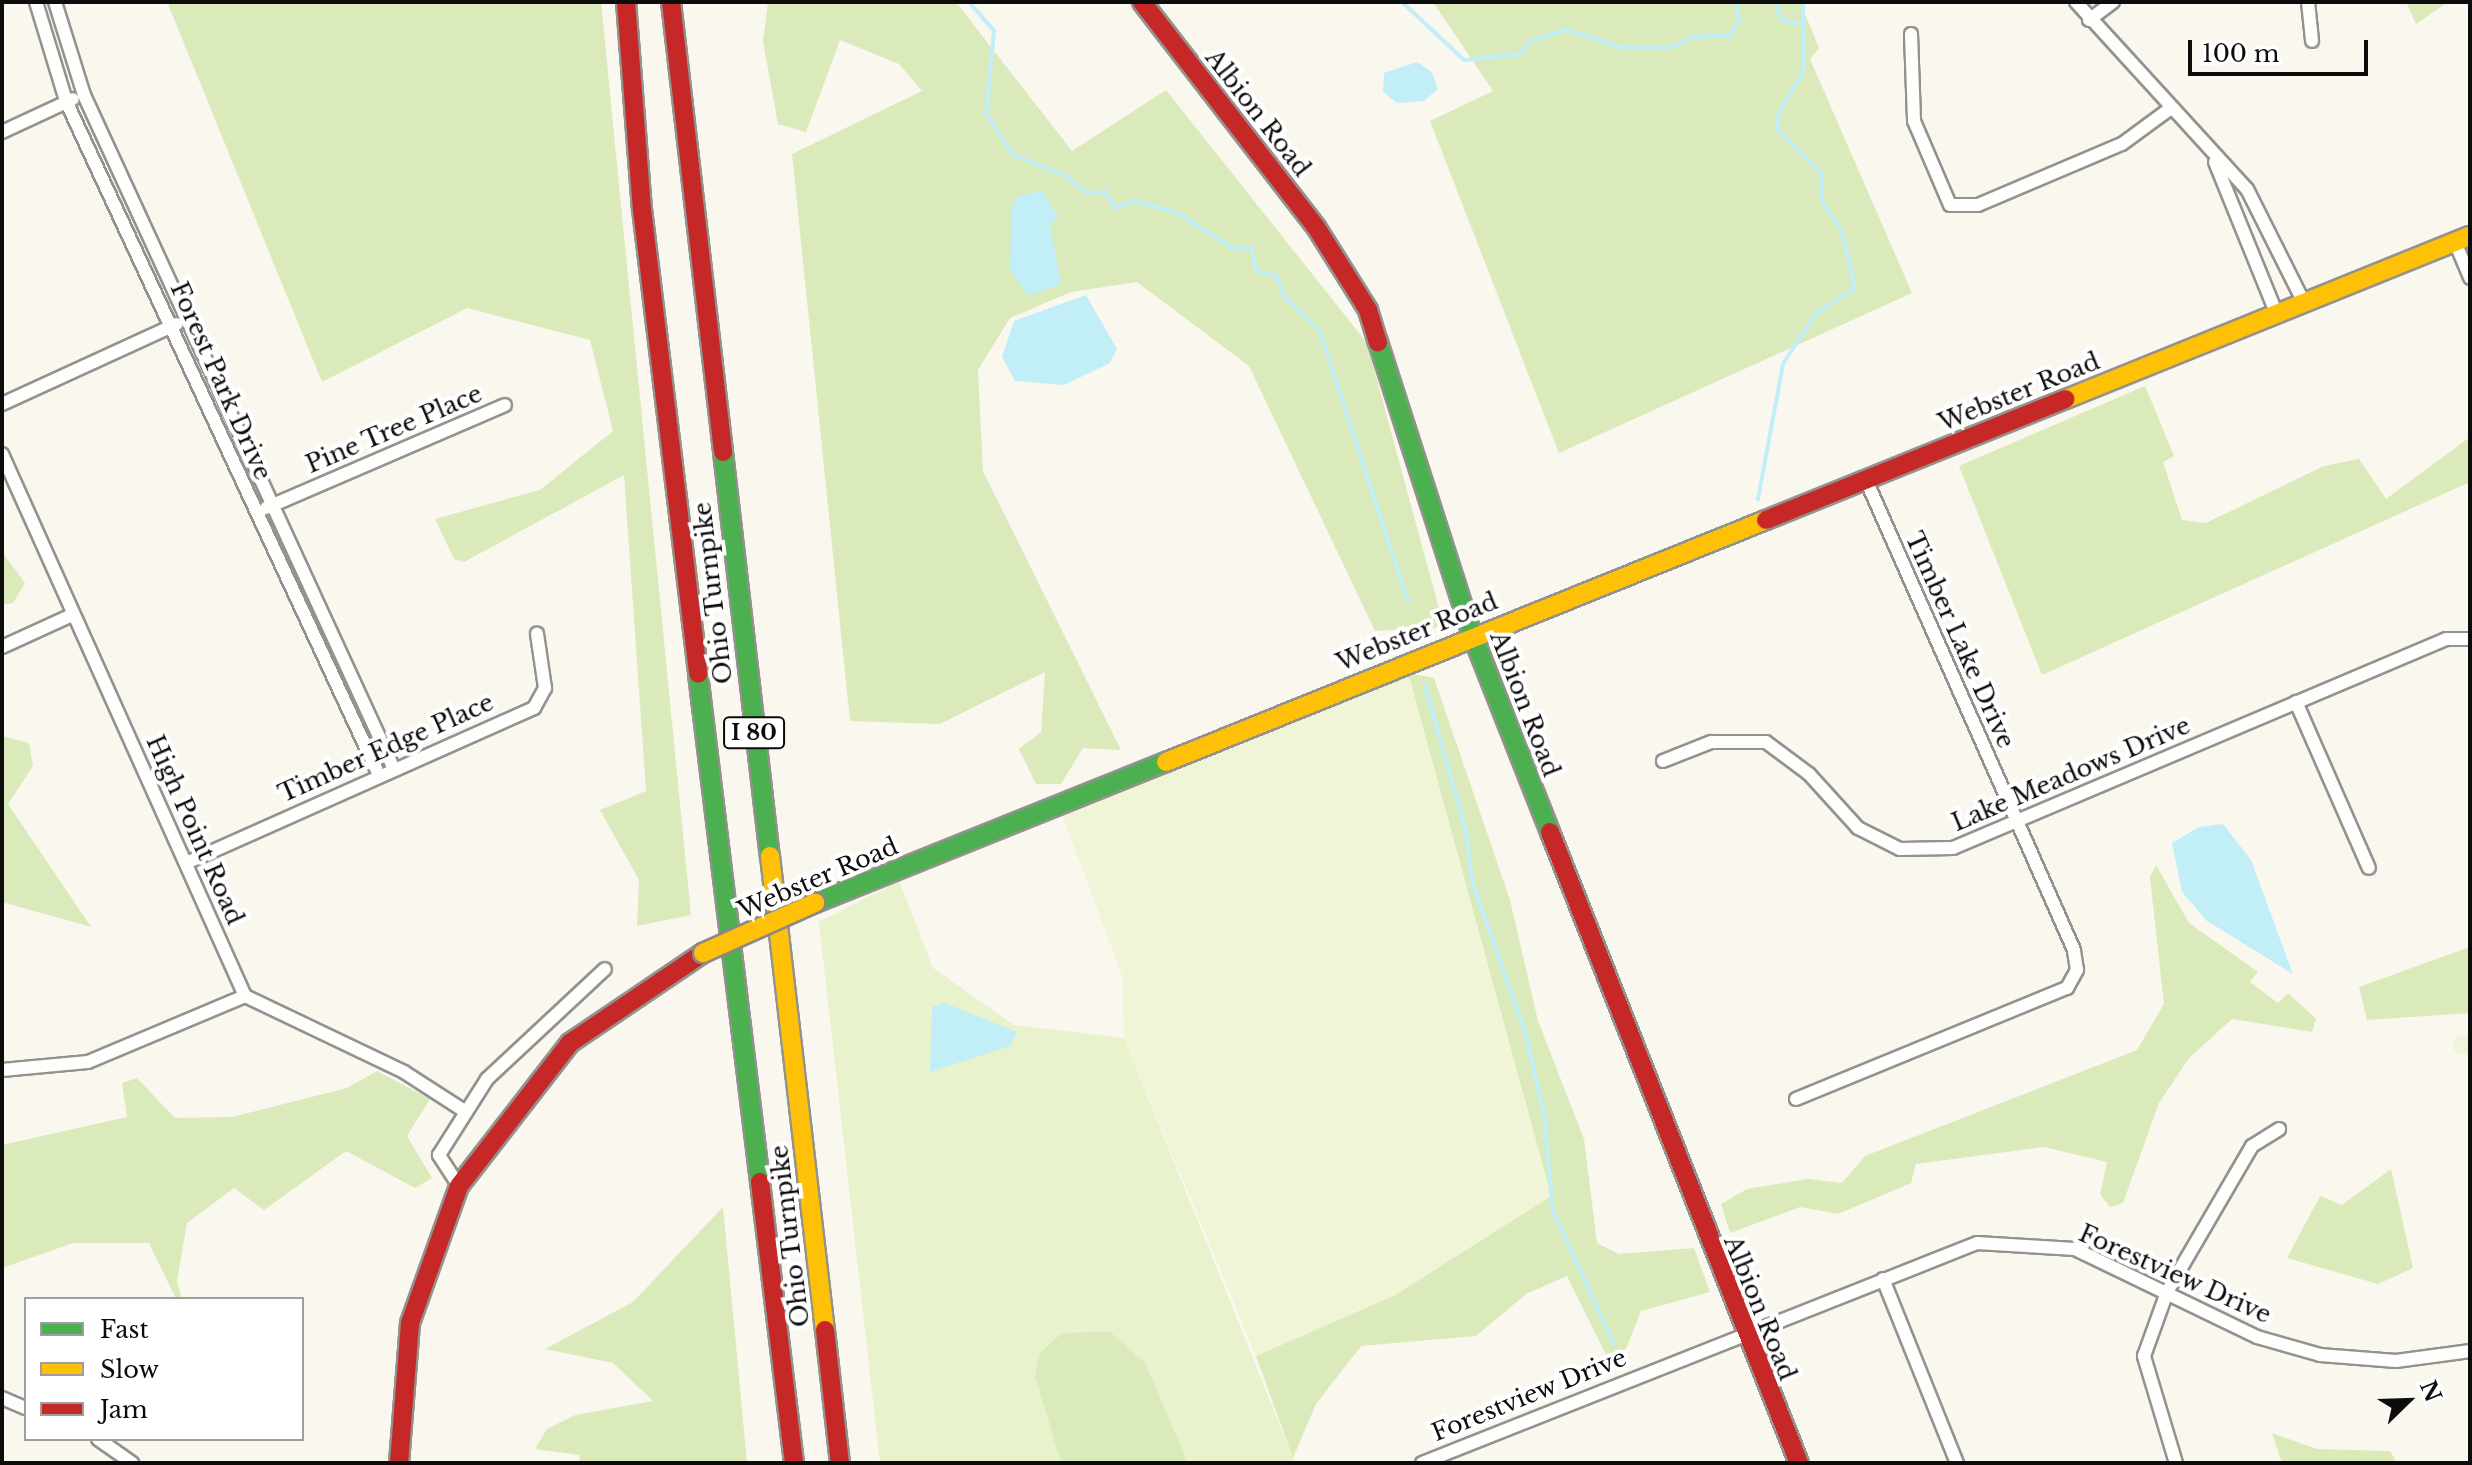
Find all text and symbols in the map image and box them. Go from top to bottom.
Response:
scale bar [2192,24,2372,74]
text: 100 m [2202,39,2280,68]
street label: Albion Road [1199,44,1317,182]
street label: Forest Park Drive [164,277,278,485]
street label: Webster Road [1934,346,2104,438]
street label: Pine Tree Place [301,379,487,479]
street label: Ohio Turnpike [688,500,738,686]
street label: Timber Lake Drive [1899,527,2021,753]
street label: Webster Road [1332,586,1502,678]
street label: Albion Road [1484,627,1566,781]
street label: Timber Edge Place [274,687,498,809]
street label: Lake Meadows Drive [1948,711,2194,837]
road number: I 80 [722,715,786,751]
street label: High Point Road [140,731,250,929]
street label: Webster Road [733,831,903,925]
street label: Ohio Turnpike [765,1143,815,1329]
street label: Forestview Drive [2074,1219,2276,1329]
street label: Albion Road [1718,1232,1802,1384]
legend [24,1297,304,1441]
text: Fast [100,1315,148,1344]
street label: Forestview Drive [1427,1343,1631,1447]
text: Slow [100,1355,159,1384]
north arrow [2368,1361,2448,1441]
text: N [2414,1377,2447,1406]
text: Jam [100,1395,148,1424]

